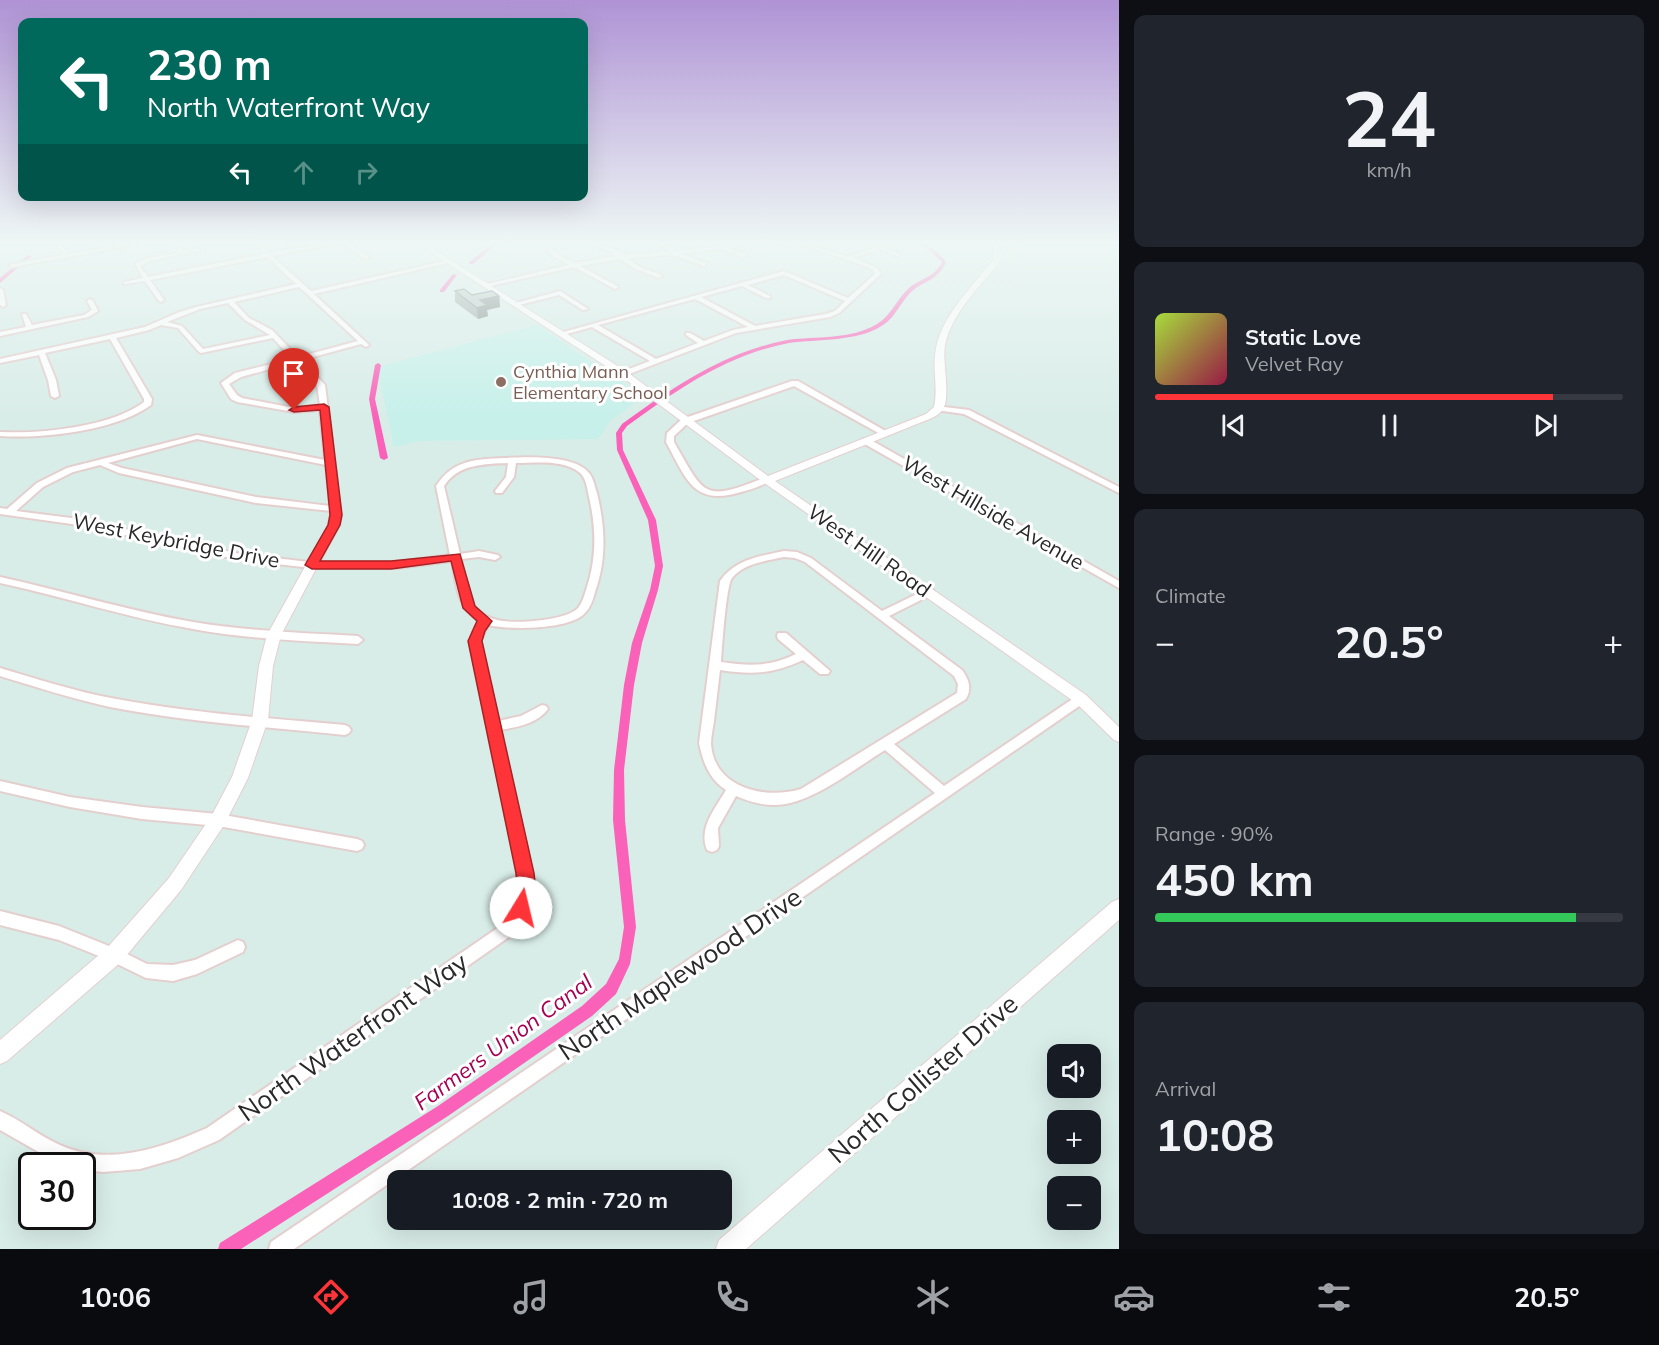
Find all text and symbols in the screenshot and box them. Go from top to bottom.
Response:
text: 230 m [147,38,272,91]
icon: left [48,42,126,120]
text: 24 [1342,69,1436,167]
text: North Waterfront Way [147,90,430,124]
icon: left [224,156,257,189]
icon: ahead [287,156,320,189]
icon: right [350,156,383,189]
text: km/h [1366,157,1412,182]
text: Static Love [1245,323,1361,351]
pin [268,348,319,410]
text: Velvet Ray [1245,351,1343,376]
icon: arrive [277,357,310,390]
place label: Cynthia Mann Elementary School [513,360,668,404]
marker: Cynthia Mann Elementary School [494,375,508,389]
icon: previous [1217,409,1250,442]
icon: pause [1373,409,1406,442]
icon: next [1529,409,1562,442]
street label: West Hillside Avenue [898,449,1089,575]
street label: West Hill Road [803,498,936,602]
street label: West Keybridge Drive [70,507,282,573]
text: Climate [1155,583,1226,608]
text: 20.5° [1334,613,1444,669]
text: − [1155,621,1175,662]
text: + [1603,621,1623,662]
text: Range · 90% [1155,821,1273,846]
text: 450 km [1155,851,1314,907]
position arrow [489,876,553,940]
street label: North Maplewood Drive [552,880,808,1067]
street label: North Waterfront Way [232,945,474,1128]
water label: Farmers Union Canal [408,967,598,1116]
street label: North Collister Drive [821,987,1024,1170]
map controls [1047,1044,1101,1230]
button: sound [1047,1044,1101,1098]
text: Arrival [1155,1076,1216,1101]
text: 10:08 [1155,1106,1274,1162]
button: + [1047,1110,1101,1164]
speed limit sign: 30 [18,1152,96,1230]
button: − [1047,1176,1101,1230]
text: 10:08 · 2 min · 720 m [451,1186,668,1214]
icon: directions [310,1276,352,1318]
icon: music [510,1276,552,1318]
icon: phone [711,1276,753,1318]
icon: climate [912,1276,954,1318]
icon: car [1113,1276,1155,1318]
icon: filters [1313,1276,1355,1318]
text: 10:06 [79,1280,151,1314]
text: 20.5° [1514,1280,1580,1314]

